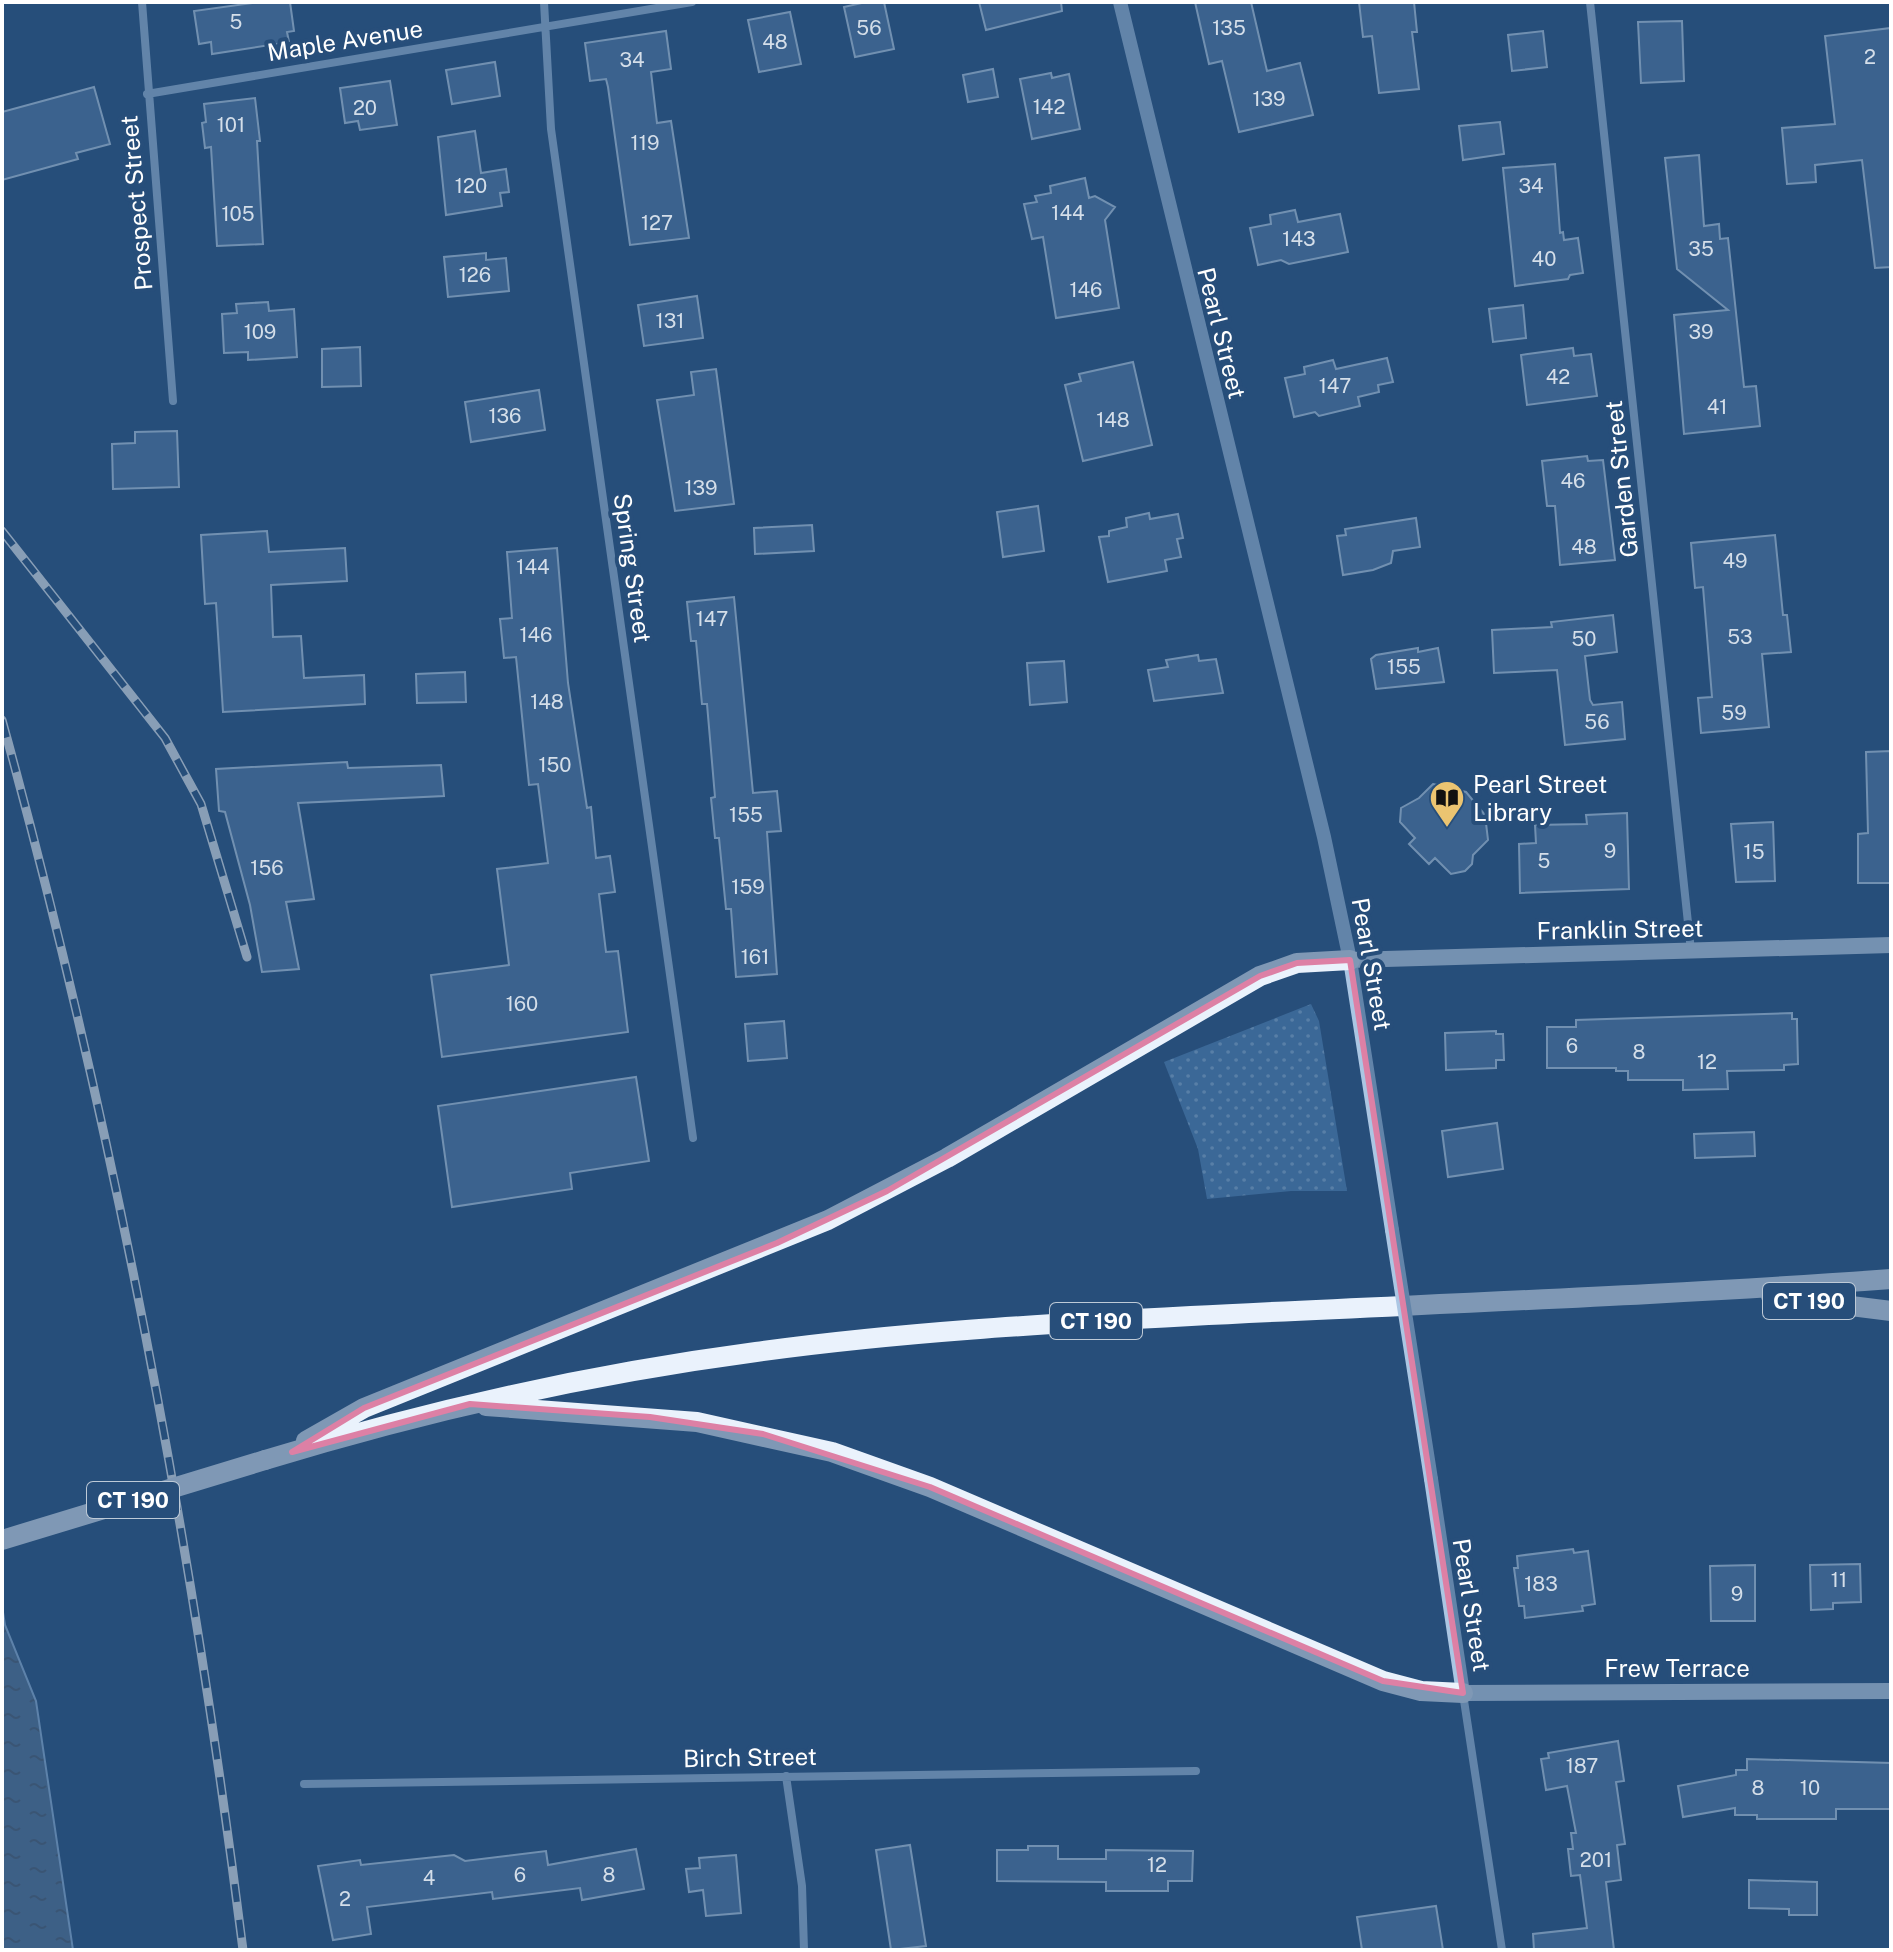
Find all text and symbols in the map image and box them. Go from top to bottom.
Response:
house number: 5 [230,10,242,34]
street label: Maple Avenue [265,14,425,66]
house number: 56 [856,16,882,40]
house number: 135 [1212,16,1246,40]
house number: 48 [762,30,788,54]
house number: 2 [1864,45,1876,69]
house number: 34 [619,48,645,72]
house number: 139 [1252,87,1286,111]
house number: 142 [1033,95,1065,119]
house number: 20 [353,96,377,120]
house number: 101 [217,113,245,137]
street label: Prospect Street [114,114,158,292]
house number: 119 [631,131,659,155]
house number: 120 [455,174,487,198]
house number: 34 [1518,174,1544,198]
house number: 144 [1051,201,1085,225]
house number: 105 [221,202,255,226]
house number: 127 [641,211,673,235]
house number: 143 [1282,227,1316,251]
house number: 35 [1688,237,1714,261]
house number: 40 [1532,247,1556,271]
house number: 126 [459,263,491,287]
street label: Pearl Street [1192,264,1252,402]
house number: 146 [1069,278,1103,302]
house number: 131 [656,309,684,333]
house number: 109 [244,320,276,344]
house number: 39 [1689,320,1713,344]
house number: 42 [1546,365,1570,389]
house number: 147 [1319,374,1351,398]
house number: 41 [1707,395,1727,419]
street label: Garden Street [1599,399,1643,559]
house number: 136 [488,404,522,428]
house number: 148 [1096,408,1130,432]
house number: 46 [1560,469,1586,493]
house number: 139 [684,476,718,500]
street label: Spring Street [609,491,657,645]
house number: 48 [1571,535,1597,559]
house number: 49 [1722,549,1748,573]
house number: 144 [516,555,550,579]
house number: 147 [696,607,728,631]
house number: 146 [519,623,553,647]
house number: 53 [1727,625,1753,649]
house number: 50 [1571,627,1597,651]
house number: 155 [1387,655,1421,679]
house number: 148 [530,690,564,714]
house number: 59 [1721,701,1747,725]
house number: 56 [1584,710,1610,734]
house number: 150 [538,753,572,777]
place label: Pearl Street Library [1473,770,1607,826]
library icon: Pearl Street Library [1428,779,1466,829]
house number: 155 [729,803,763,827]
house number: 9 [1604,839,1616,863]
house number: 15 [1744,840,1764,864]
house number: 5 [1538,849,1550,873]
house number: 156 [250,856,284,880]
house number: 159 [731,875,765,899]
street label: Pearl Street [1347,895,1397,1033]
street label: Franklin Street [1536,914,1704,944]
house number: 161 [741,945,769,969]
house number: 160 [506,992,538,1016]
house number: 6 [1566,1034,1578,1058]
house number: 8 [1633,1040,1645,1064]
house number: 12 [1697,1050,1717,1074]
road number: CT 190 [1763,1283,1855,1319]
road number: CT 190 [1050,1303,1142,1339]
road number: CT 190 [87,1482,179,1518]
street label: Pearl Street [1448,1536,1496,1674]
house number: 11 [1831,1568,1847,1592]
house number: 183 [1524,1572,1558,1596]
house number: 9 [1731,1582,1743,1606]
street label: Frew Terrace [1604,1654,1750,1682]
street label: Birch Street [683,1742,817,1772]
house number: 187 [1566,1754,1598,1778]
house number: 8 [1752,1776,1764,1800]
house number: 10 [1800,1776,1820,1800]
house number: 201 [1580,1848,1612,1872]
house number: 12 [1147,1853,1167,1877]
house number: 6 [514,1863,526,1887]
house number: 8 [603,1863,615,1887]
house number: 4 [423,1866,435,1890]
house number: 2 [339,1887,351,1911]

